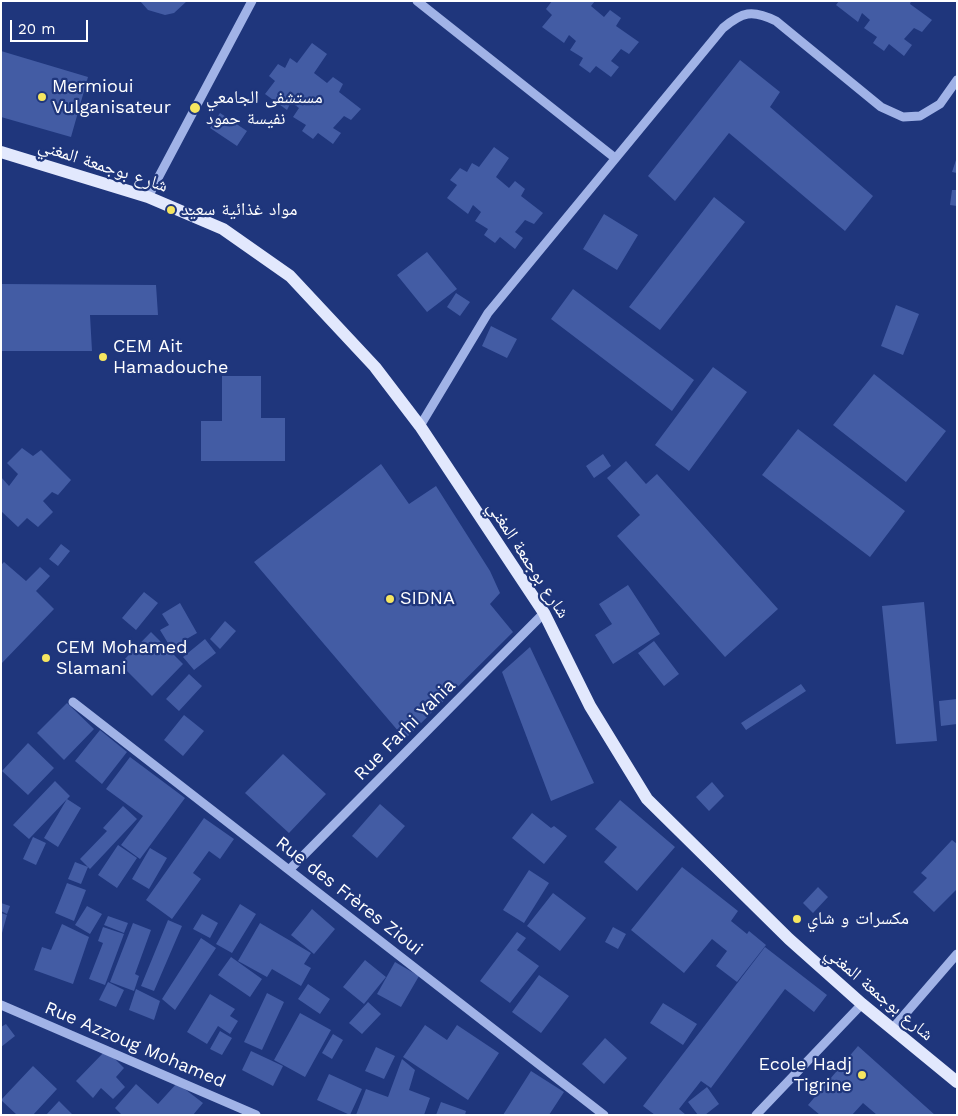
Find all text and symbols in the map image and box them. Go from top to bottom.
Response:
scale bar [12,10,90,42]
text: 20 m [18,20,56,38]
place label: Mermioui Vulganisateur [52,76,171,118]
place label: مستشفى الجامعي نفيسة حمود [206,87,323,130]
marker: Mermioui Vulganisateur [36,91,48,103]
marker: مستشفى الجامعي نفيسة حمود [188,101,202,115]
street label: شارع بوجمعة المغني [35,135,171,197]
place label: مواد غذائية سعيد [181,199,297,221]
marker: مواد غذائية سعيد [165,204,177,216]
place label: CEM Ait Hamadouche [113,336,228,378]
marker: CEM Ait Hamadouche [97,351,109,363]
street label: شارع بوجمعة المغني [482,498,574,622]
place label: SIDNA [400,588,455,610]
marker: SIDNA [384,593,396,605]
place label: CEM Mohamed Slamani [56,637,188,680]
marker: CEM Mohamed Slamani [40,652,52,664]
street label: Rue Farhi Yahia [350,675,460,785]
street label: Rue des Frères Zioui [271,832,427,960]
place label: مكسرات و شاي [807,908,909,930]
marker: مكسرات و شاي [791,913,803,925]
street label: شارع بوجمعة المغني [820,942,938,1046]
street label: Rue Azzoug Mohamed [41,997,229,1093]
place label: Ecole Hadj Tigrine [759,1054,852,1096]
marker: Ecole Hadj Tigrine [856,1069,868,1081]

